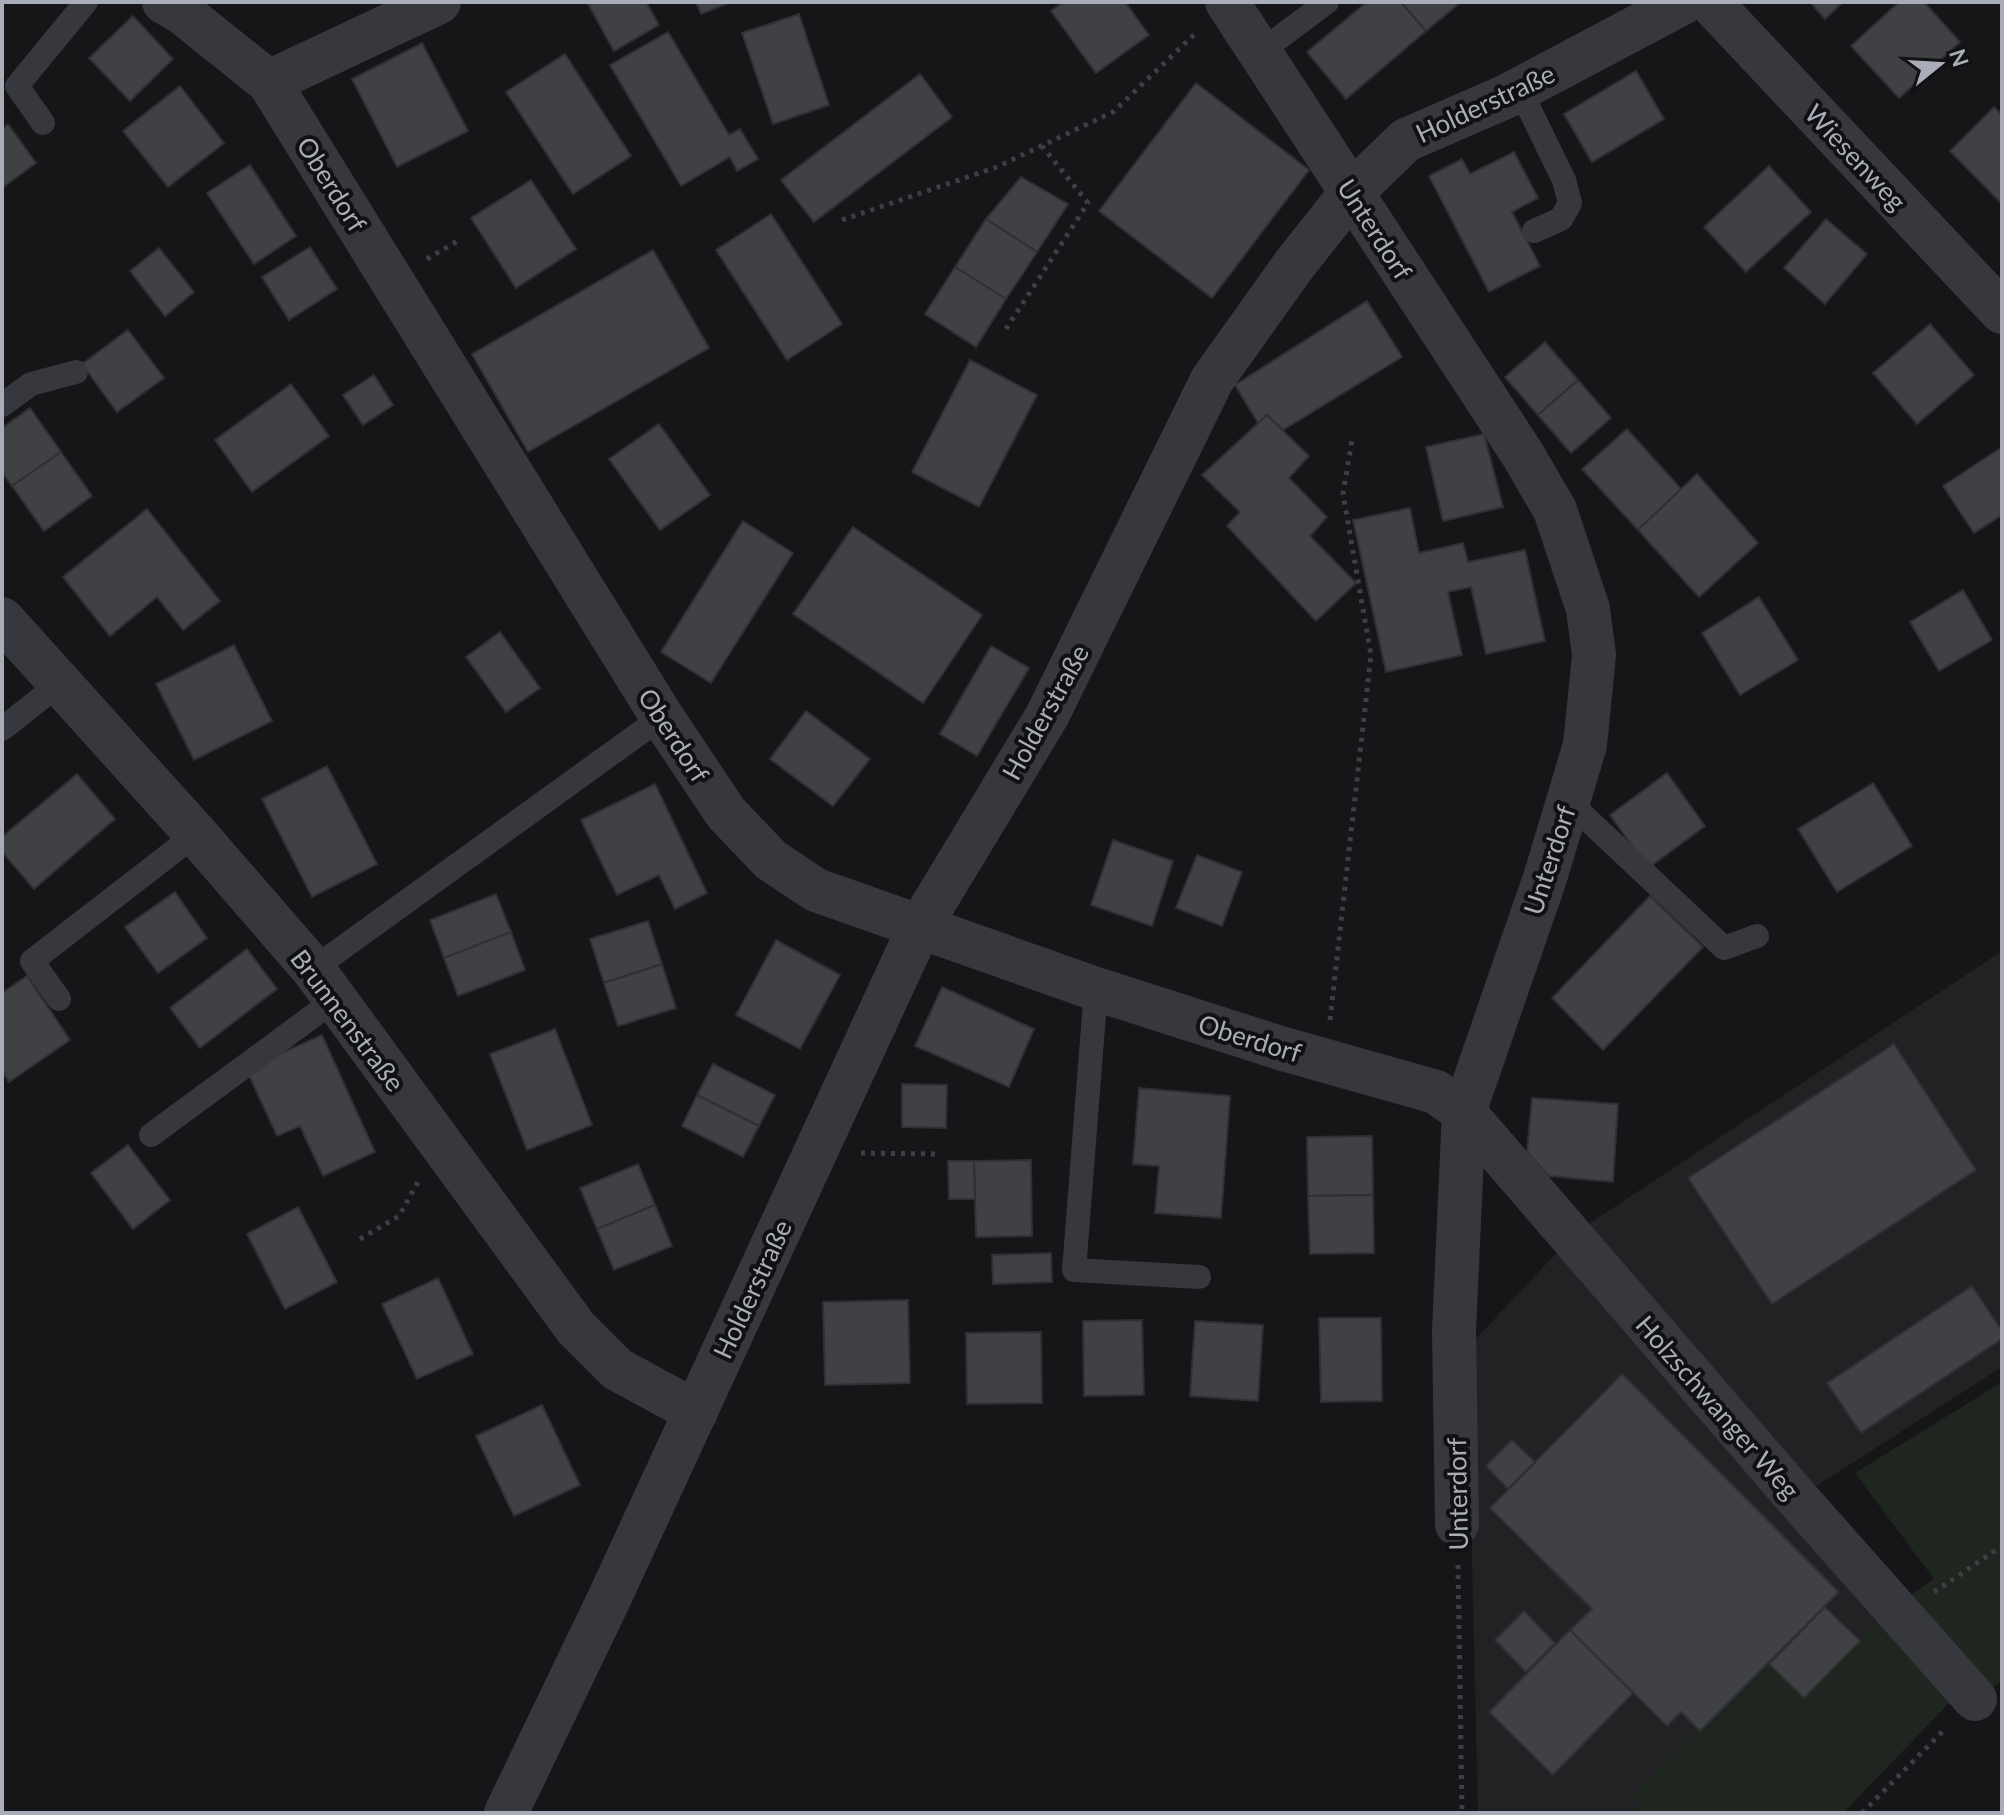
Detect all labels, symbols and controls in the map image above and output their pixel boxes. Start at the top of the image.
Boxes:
north arrow [1900,24,1980,104]
text: N [1944,45,1975,70]
street label: Holderstraße [1410,57,1560,149]
street label: Wiesenweg [1799,97,1913,217]
street label: Oberdorf [290,131,374,237]
street label: Unterdorf [1331,173,1419,285]
street label: Holderstraße [995,639,1095,785]
street label: Oberdorf [632,682,716,788]
street label: Unterdorf [1516,801,1582,919]
street label: Brunnenstraße [284,943,412,1097]
street label: Oberdorf [1195,1007,1305,1069]
street label: Holderstraße [706,1214,798,1364]
street label: Holzschwanger Weg [1630,1309,1806,1505]
street label: Unterdorf [1440,1437,1474,1551]

